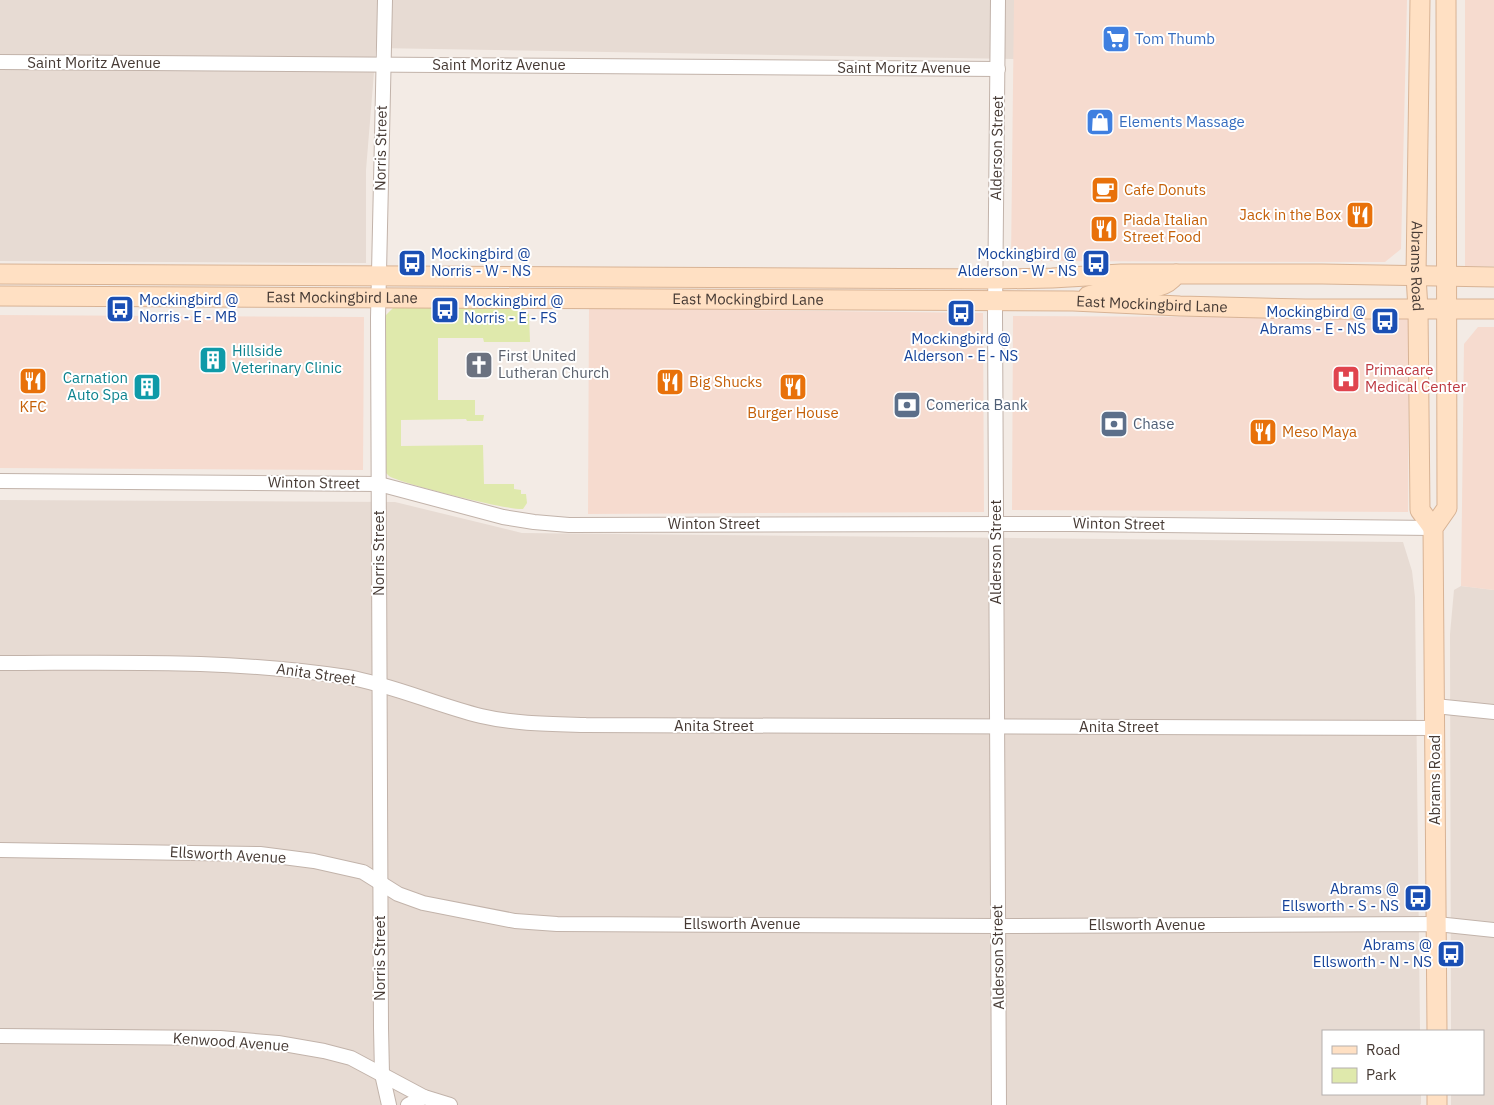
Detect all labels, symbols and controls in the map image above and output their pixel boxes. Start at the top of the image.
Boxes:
supermarket icon: Tom Thumb [1101,24,1131,54]
place label: Tom Thumb [1135,29,1215,48]
street label: Saint Moritz Avenue [27,53,161,72]
street label: Saint Moritz Avenue [432,55,566,74]
street label: Saint Moritz Avenue [837,58,971,77]
street label: Alderson Street [986,95,1007,201]
street label: Norris Street [370,105,391,191]
shop icon: Elements Massage [1085,107,1115,137]
place label: Elements Massage [1119,112,1245,131]
cafe icon: Cafe Donuts [1090,175,1120,205]
place label: Cafe Donuts [1124,180,1206,199]
restaurant icon: Jack in the Box [1345,200,1375,230]
place label: Jack in the Box [1239,205,1341,224]
place label: Piada Italian Street Food [1123,210,1208,246]
restaurant icon: Piada Italian Street Food [1089,214,1119,244]
street label: Abrams Road [1407,221,1428,312]
place label: Mockingbird @ Norris - W - NS [431,244,531,280]
place label: Mockingbird @ Alderson - W - NS [958,244,1077,280]
bus stop icon: Mockingbird @ Norris - W - NS [397,248,427,278]
bus stop icon: Mockingbird @ Alderson - W - NS [1081,248,1111,278]
street label: East Mockingbird Lane [266,287,418,307]
street label: East Mockingbird Lane [672,289,824,309]
place label: Mockingbird @ Norris - E - MB [139,290,239,326]
place label: Mockingbird @ Norris - E - FS [464,291,564,327]
street label: East Mockingbird Lane [1076,291,1228,316]
bus stop icon: Mockingbird @ Norris - E - MB [105,294,135,324]
bus stop icon: Mockingbird @ Norris - E - FS [430,295,460,325]
bus stop icon: Mockingbird @ Alderson - E - NS [946,298,976,328]
place label: Mockingbird @ Abrams - E - NS [1260,302,1366,338]
bus stop icon: Mockingbird @ Abrams - E - NS [1370,306,1400,336]
place label: Mockingbird @ Alderson - E - NS [904,329,1018,365]
place label: Hillside Veterinary Clinic [232,341,342,377]
building icon: Hillside Veterinary Clinic [198,345,228,375]
place label: First United Lutheran Church [498,346,609,382]
church icon: First United Lutheran Church [464,350,494,380]
place label: Primacare Medical Center [1365,360,1467,396]
hospital icon: Primacare Medical Center [1331,364,1361,394]
restaurant icon: KFC [18,366,48,396]
restaurant icon: Big Shucks [655,367,685,397]
place label: Carnation Auto Spa [63,368,128,404]
building icon: Carnation Auto Spa [132,372,162,402]
place label: Big Shucks [689,372,762,391]
restaurant icon: Burger House [778,372,808,402]
bank icon: Comerica Bank [892,390,922,420]
place label: Comerica Bank [926,395,1028,414]
place label: KFC [20,397,46,416]
place label: Burger House [747,403,839,422]
bank icon: Chase [1099,409,1129,439]
place label: Chase [1133,414,1174,433]
restaurant icon: Meso Maya [1248,417,1278,447]
place label: Meso Maya [1282,422,1357,441]
street label: Winton Street [268,472,360,493]
street label: Alderson Street [986,499,1005,605]
street label: Norris Street [369,510,388,596]
street label: Winton Street [1073,513,1165,534]
street label: Winton Street [668,514,760,533]
street label: Anita Street [275,659,357,688]
street label: Anita Street [674,716,754,735]
street label: Anita Street [1079,717,1159,736]
street label: Abrams Road [1425,735,1444,825]
street label: Ellsworth Avenue [169,842,287,867]
place label: Abrams @ Ellsworth - S - NS [1282,879,1399,915]
bus stop icon: Abrams @ Ellsworth - S - NS [1403,883,1433,913]
street label: Alderson Street [987,904,1008,1010]
street label: Ellsworth Avenue [684,914,800,933]
street label: Norris Street [370,915,389,1001]
street label: Ellsworth Avenue [1089,915,1205,934]
place label: Abrams @ Ellsworth - N - NS [1313,935,1432,971]
bus stop icon: Abrams @ Ellsworth - N - NS [1436,939,1466,969]
street label: Kenwood Avenue [172,1028,290,1055]
legend [1322,1030,1484,1095]
text: Road [1366,1040,1401,1059]
text: Park [1366,1065,1396,1084]

